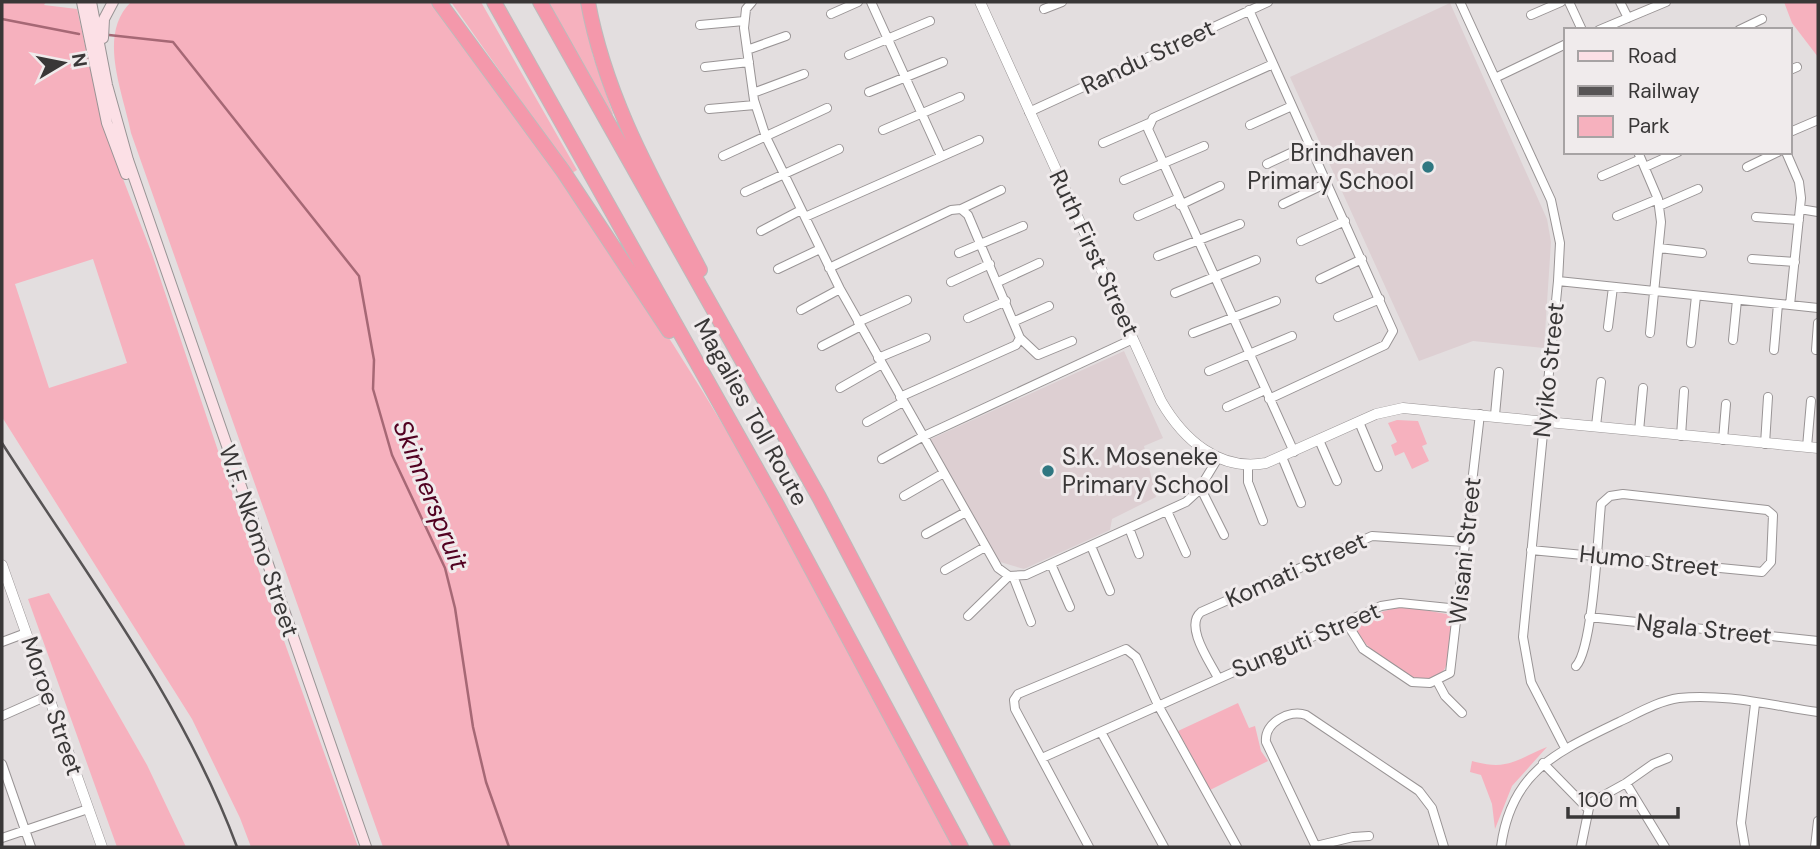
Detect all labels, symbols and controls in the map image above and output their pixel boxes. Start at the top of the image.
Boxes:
street label: Randu Street [1076,12,1220,101]
north arrow [28,28,98,98]
legend [1564,28,1792,154]
text: Road [1628,42,1677,70]
text: N [66,51,93,69]
text: Railway [1628,77,1700,105]
text: Park [1628,112,1670,140]
place label: Brindhaven Primary School [1247,137,1414,196]
marker: Brindhaven Primary School [1420,159,1436,175]
street label: Ruth First Street [1042,164,1147,341]
street label: Nyiko Street [1526,301,1571,439]
street label: Magalies Toll Route [687,313,816,511]
water label: Skinnerspruit [385,415,477,576]
street label: W.F. Nkomo Street [212,441,307,641]
place label: S.K. Moseneke Primary School [1062,441,1229,500]
marker: S.K. Moseneke Primary School [1040,463,1056,479]
street label: Wisani Street [1441,476,1488,626]
street label: Komati Street [1220,525,1371,614]
street label: Humo Street [1578,538,1720,583]
street label: Sunguti Street [1227,594,1385,685]
street label: Ngala Street [1635,606,1773,651]
street label: Moroe Street [14,632,91,779]
scale bar [1568,776,1678,820]
text: 100 m [1578,786,1638,814]

